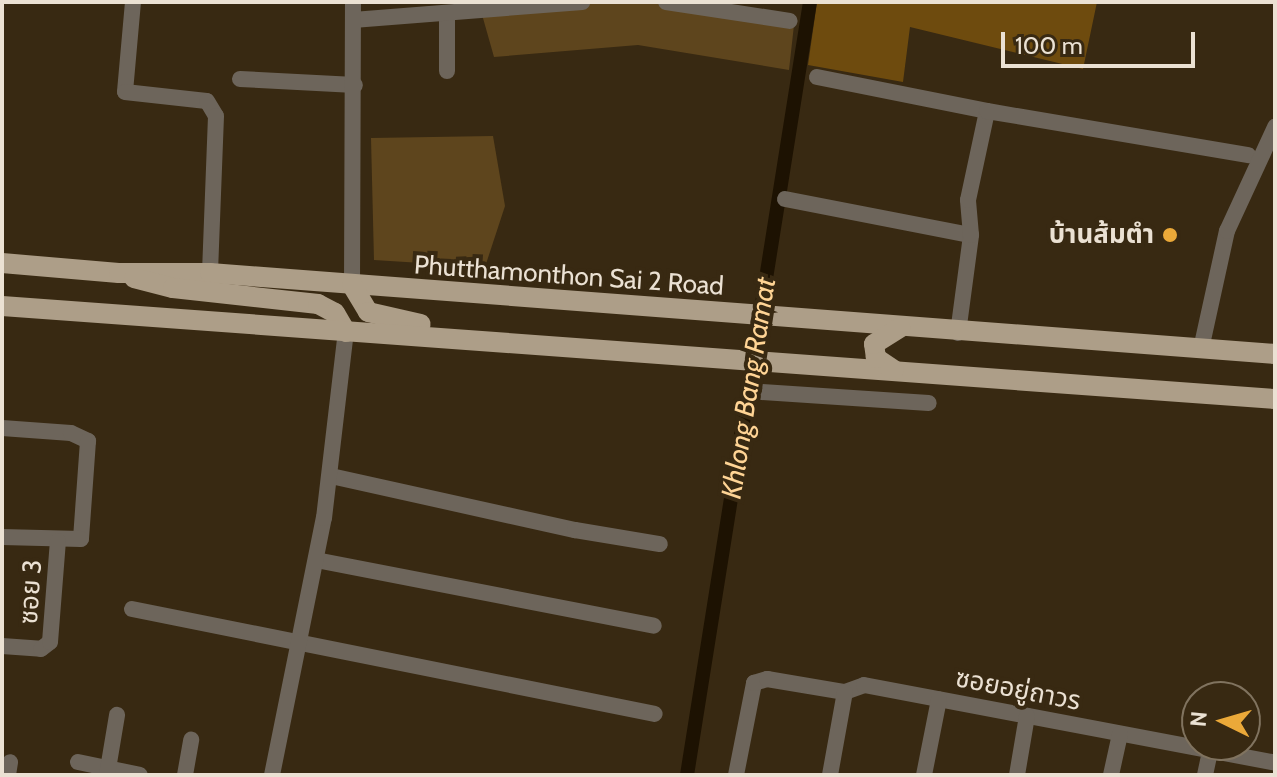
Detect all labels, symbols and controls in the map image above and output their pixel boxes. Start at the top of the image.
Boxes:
scale bar [1005,16,1199,66]
text: 100 m [1015,31,1083,60]
place label: บ้านส้มตำ [1049,219,1154,251]
marker: บ้านส้มตำ [1161,226,1179,244]
street label: Phutthamonthon Sai 2 Road [413,250,725,302]
water label: Khlong Bang Ramat [714,275,782,501]
street label: ซอย 3 [13,559,49,625]
street label: ซอยอยู่ถาวร [953,663,1083,717]
north arrow [1181,681,1261,761]
text: N [1184,710,1213,728]

